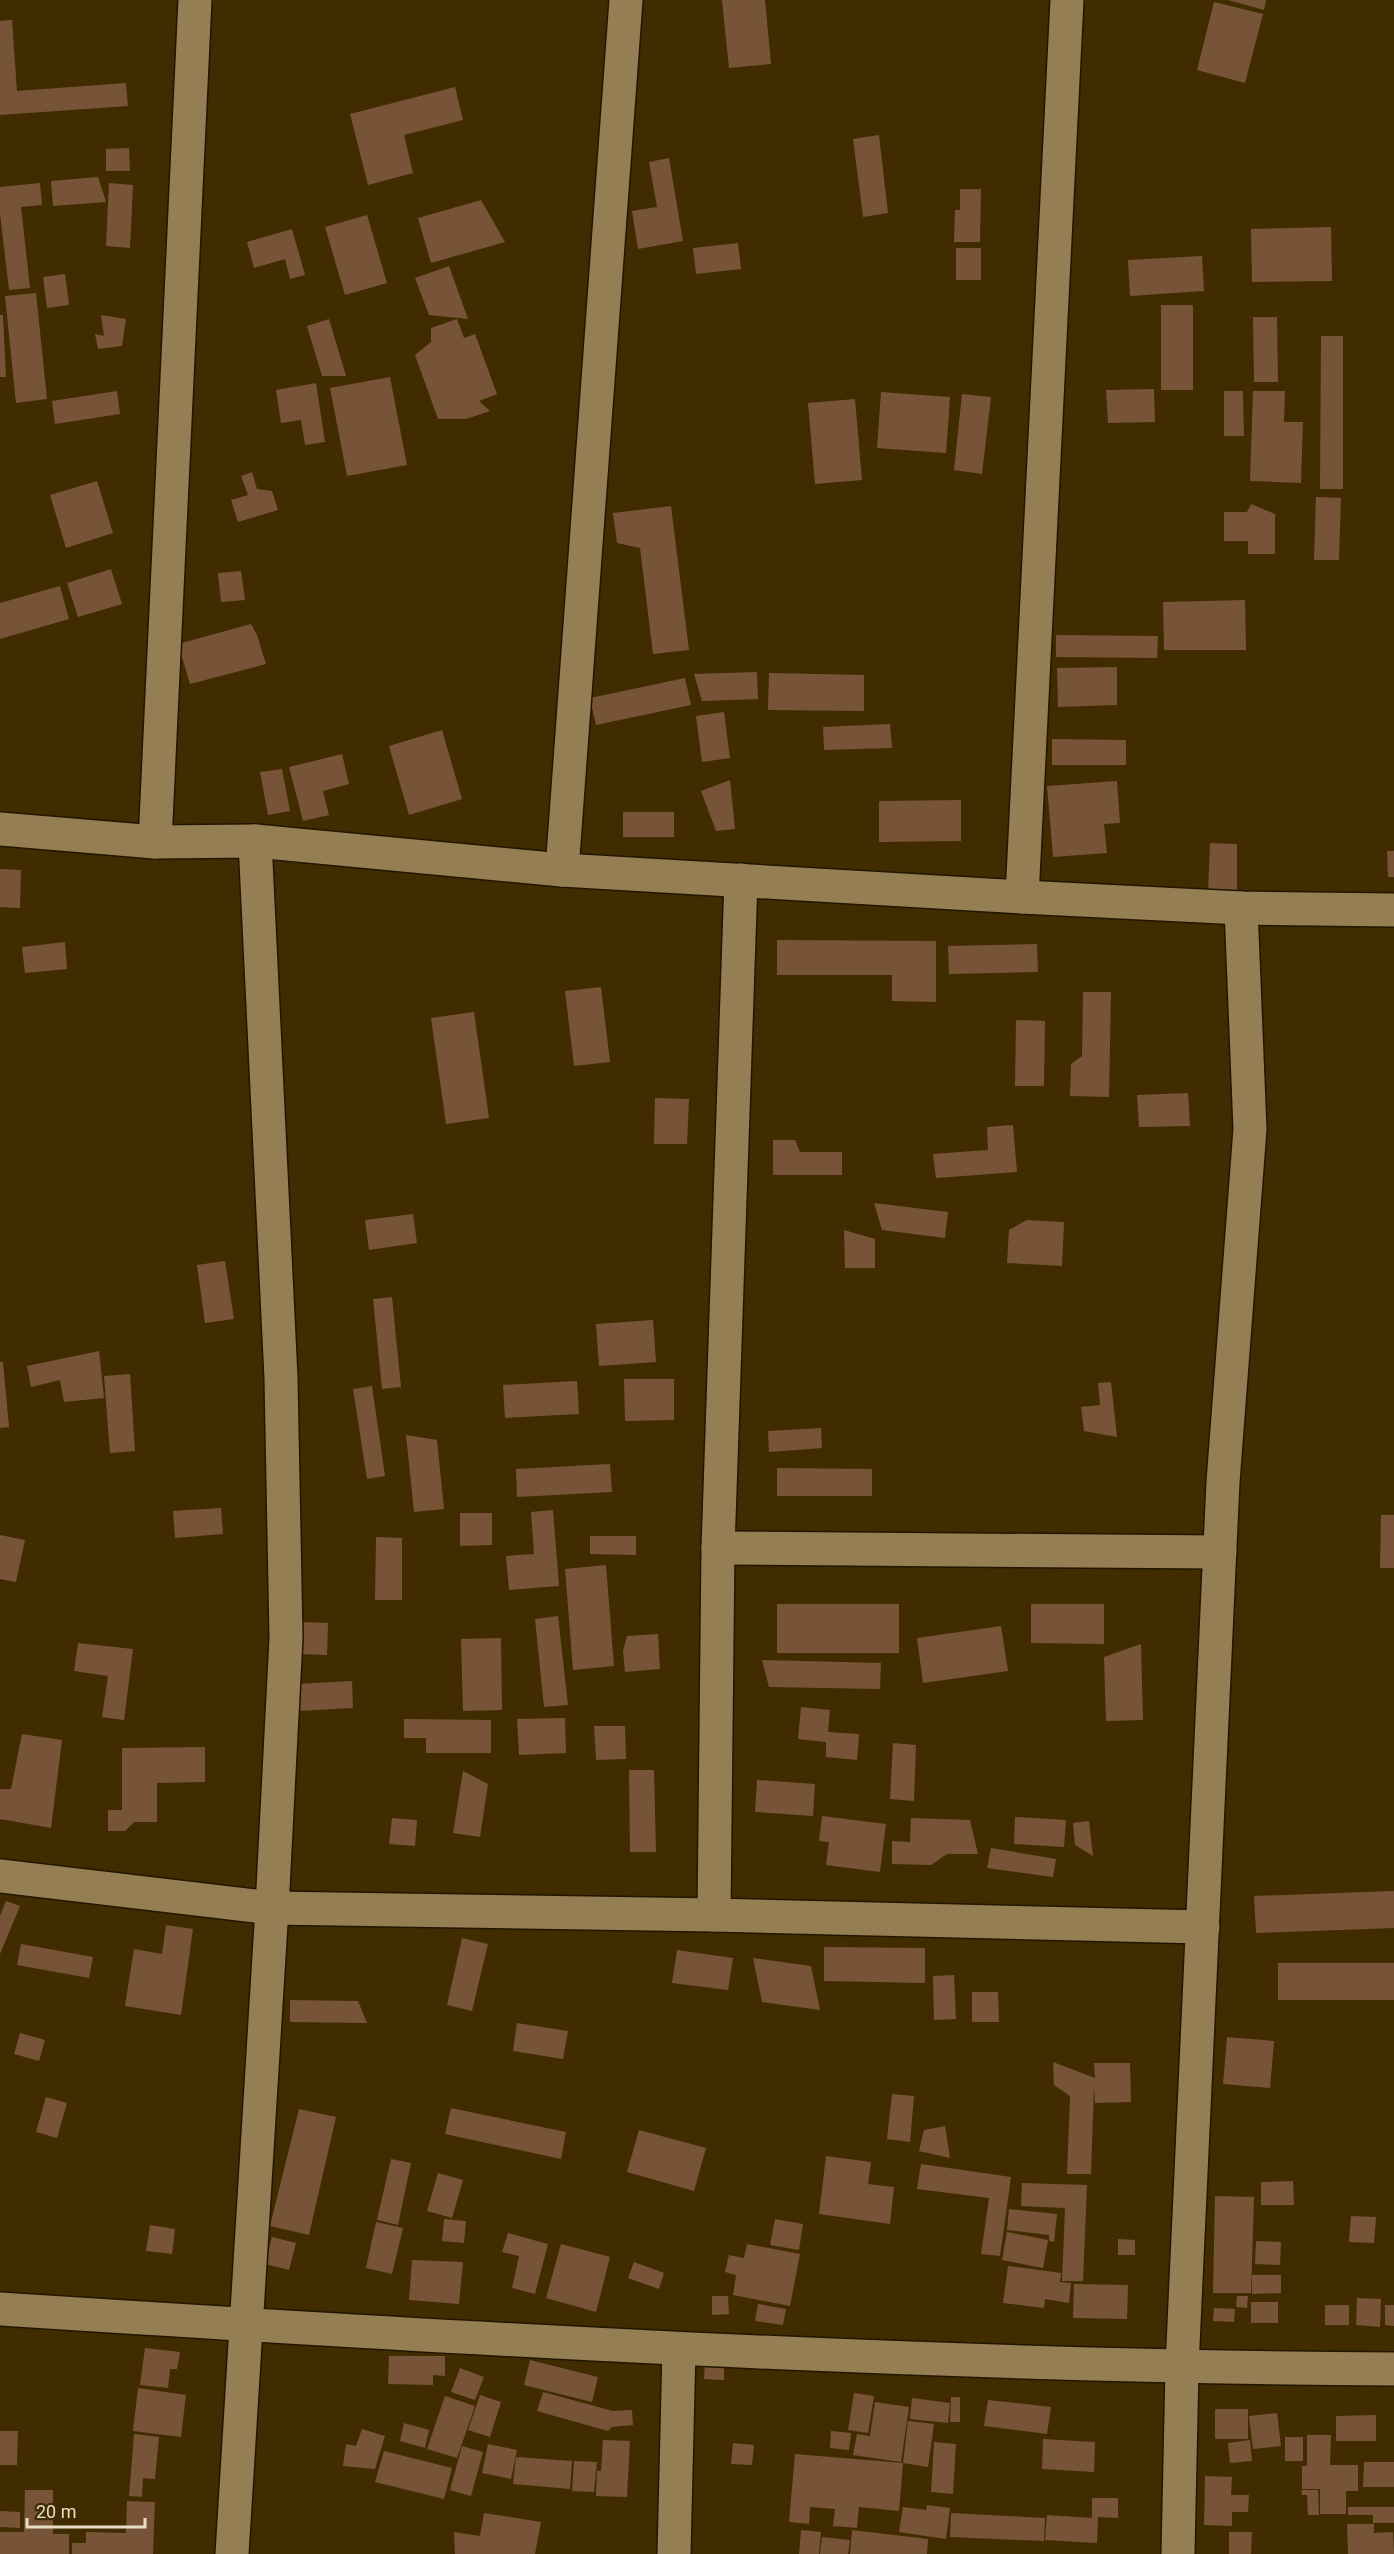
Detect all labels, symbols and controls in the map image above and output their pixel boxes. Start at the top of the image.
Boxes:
scale bar [27,2491,146,2529]
text: 20 m [36,2501,76,2522]

